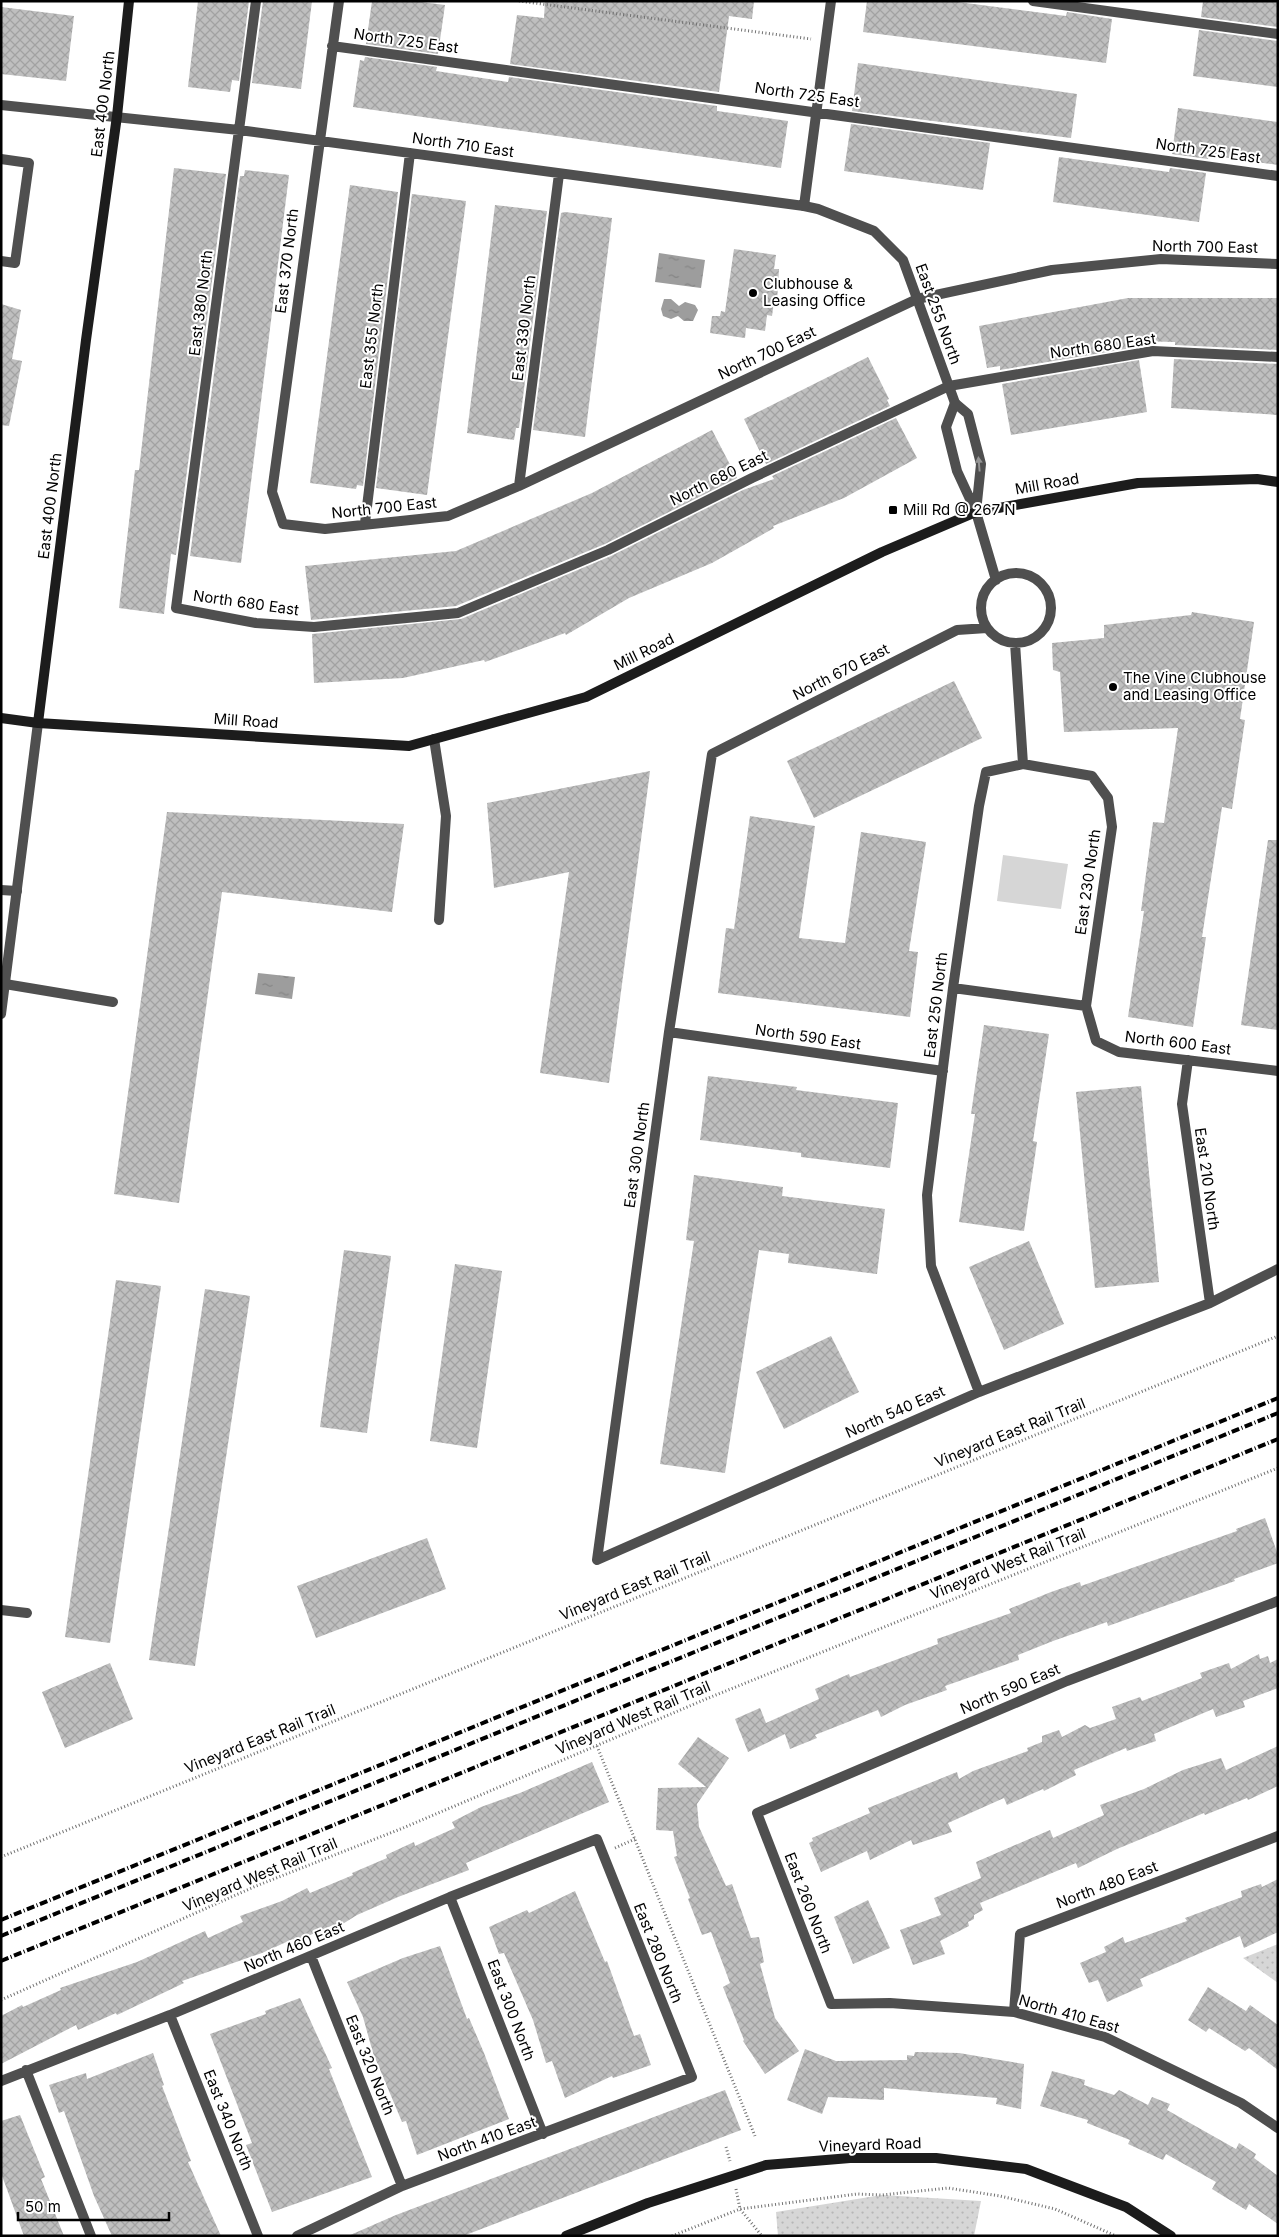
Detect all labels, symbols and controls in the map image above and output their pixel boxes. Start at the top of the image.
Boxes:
street label: North 725 East [353,24,460,57]
street label: East 400 North [87,50,118,158]
street label: North 725 East [754,78,861,111]
street label: North 710 East [411,128,515,161]
street label: North 725 East [1155,134,1262,167]
street label: East 370 North [271,207,302,315]
street label: North 700 East [1152,236,1258,257]
street label: East 380 North [185,249,216,357]
street label: East 255 North [911,261,966,367]
street label: East 330 North [508,274,539,382]
place label: Clubhouse & Leasing Office [763,274,866,310]
street label: East 355 North [356,282,387,390]
marker: Clubhouse & Leasing Office [747,287,759,299]
street label: North 700 East [715,322,819,384]
street label: North 680 East [1049,329,1157,362]
street label: North 680 East [667,446,771,509]
street label: East 400 North [34,452,65,560]
one-way arrow [975,455,983,471]
street label: Mill Road [1013,469,1080,498]
street label: North 700 East [330,493,438,522]
place label: Mill Rd @ 267 N [903,500,1016,519]
marker: Mill Rd @ 267 N [887,504,899,516]
street label: North 680 East [192,586,300,619]
street label: Mill Road [610,629,677,674]
street label: North 670 East [789,639,892,704]
place label: The Vine Clubhouse and Leasing Office [1123,668,1266,704]
marker: The Vine Clubhouse and Leasing Office [1107,681,1119,693]
street label: Mill Road [213,709,279,732]
street label: East 230 North [1071,828,1104,936]
street label: East 250 North [920,951,951,1059]
street label: North 590 East [754,1020,862,1053]
street label: North 600 East [1124,1027,1232,1058]
street label: East 300 North [620,1101,653,1209]
street label: East 210 North [1191,1126,1224,1231]
street label: North 540 East [842,1381,948,1442]
street label: Vineyard East Rail Trail [932,1394,1088,1472]
street label: Vineyard West Rail Trail [927,1524,1088,1604]
street label: Vineyard East Rail Trail [557,1547,713,1625]
street label: North 590 East [957,1659,1063,1718]
street label: Vineyard West Rail Trail [553,1676,713,1759]
street label: Vineyard East Rail Trail [182,1700,338,1778]
street label: Vineyard West Rail Trail [180,1833,340,1916]
street label: East 260 North [781,1850,836,1956]
street label: North 480 East [1053,1856,1160,1913]
street label: East 280 North [630,1900,687,2006]
street label: North 460 East [241,1917,347,1976]
street label: East 300 North [483,1957,539,2063]
street label: North 410 East [1017,1990,1122,2037]
street label: East 320 North [342,2012,399,2118]
street label: East 340 North [200,2067,257,2173]
street label: North 410 East [435,2112,539,2165]
street label: Vineyard Road [818,2133,922,2156]
scale bar [18,2190,169,2222]
text: 50 m [25,2197,61,2216]

